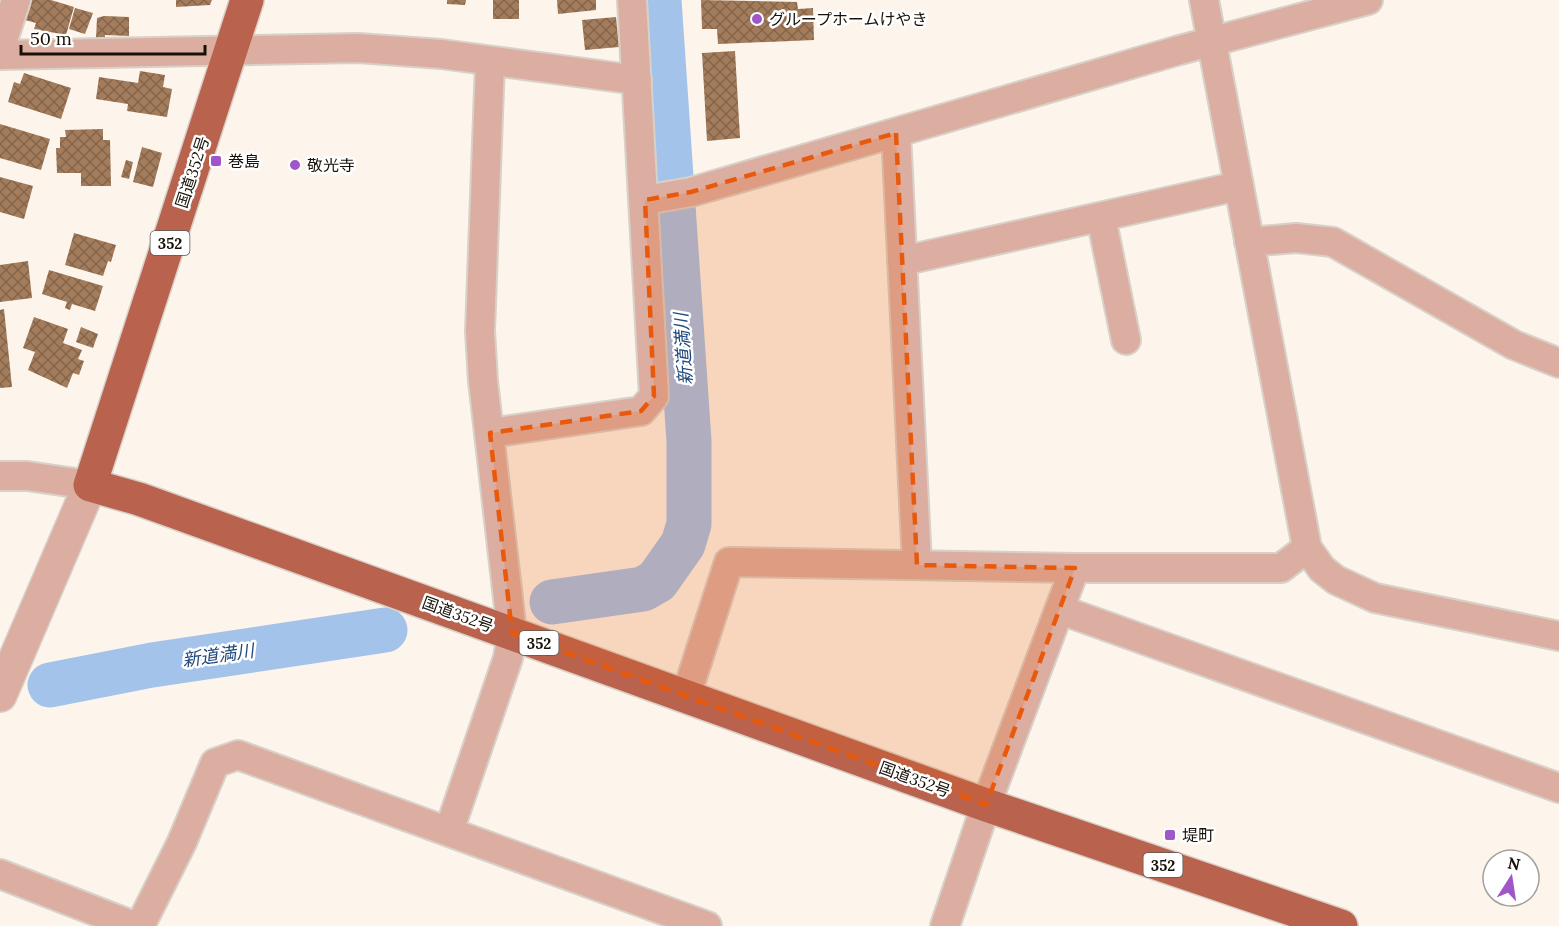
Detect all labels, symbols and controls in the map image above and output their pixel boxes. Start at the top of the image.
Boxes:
place label: グループホームけやき [769,9,928,29]
marker: グループホームけやき [750,12,764,26]
scale bar [21,18,206,56]
text: 50 m [30,27,72,50]
street label: 国道352号 [171,134,213,210]
place label: 巻島 [228,151,260,171]
marker: 巻島 [209,154,223,168]
place label: 敬光寺 [307,155,355,175]
marker: 敬光寺 [288,158,302,172]
road number: 352 [150,231,190,255]
water label: 新道満川 [669,310,697,386]
street label: 国道352号 [420,592,496,636]
road number: 352 [520,631,558,655]
water label: 新道満川 [181,638,257,671]
street label: 国道352号 [877,757,953,801]
place label: 堤町 [1182,825,1214,845]
marker: 堤町 [1163,828,1177,842]
north arrow [1481,848,1541,908]
text: N [1506,852,1522,874]
road number: 352 [1144,853,1182,877]

